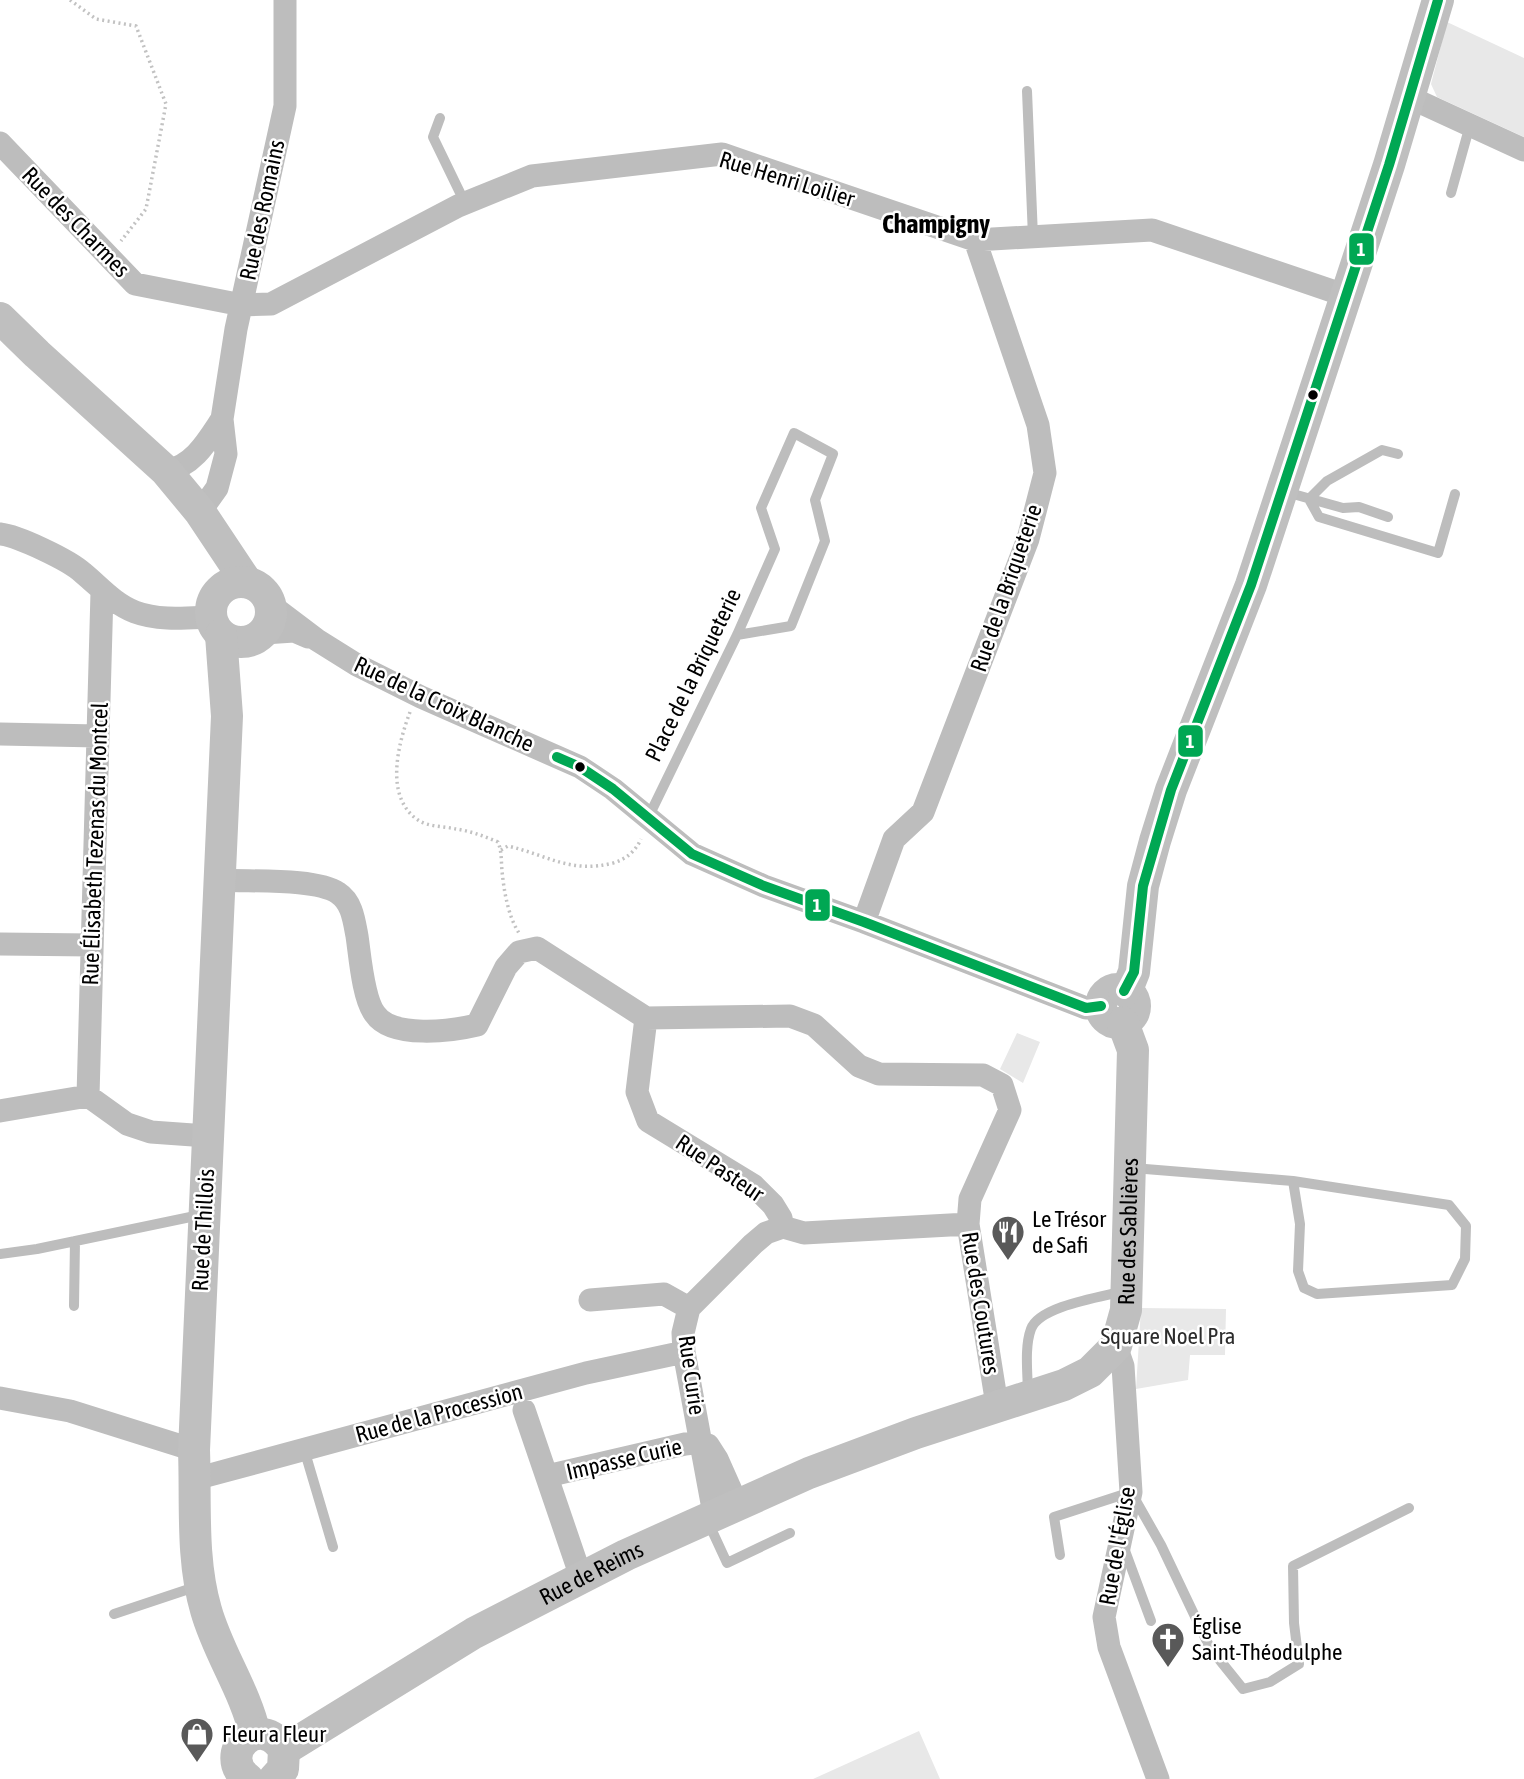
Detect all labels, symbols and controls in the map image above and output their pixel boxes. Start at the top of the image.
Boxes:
street label: Rue des Romains [234,137,290,283]
street label: Rue Henri Loilier [716,146,859,212]
street label: Rue des Charmes [17,162,135,282]
district label: Champigny [882,209,990,239]
line badge: 1 [1348,232,1375,266]
text: 1 [1357,238,1366,260]
unlabelled marker [1306,388,1320,402]
street label: Rue de la Briqueterie [965,501,1047,675]
street label: Place de la Briqueterie [640,584,746,766]
street label: Rue de la Croix Blanche [350,651,538,757]
street label: Rue Élisabeth Tezenas du Montcel [77,702,113,986]
line badge: 1 [1177,724,1204,758]
text: 1 [1186,730,1195,752]
unlabelled marker [573,760,587,774]
line badge: 1 [804,888,831,922]
text: 1 [813,894,822,916]
street label: Rue Pasteur [671,1129,770,1208]
street label: Rue des Sablières [1113,1158,1143,1306]
street label: Rue de Thillois [187,1168,219,1292]
place label: Le Trésor de Safi [1032,1206,1107,1258]
restaurant icon: Le Trésor de Safi [989,1213,1027,1262]
street label: Rue des Coutures [957,1230,1005,1376]
park label: Square Noel Pra [1100,1323,1236,1349]
street label: Rue Curie [674,1333,710,1417]
street label: Rue de la Procession [353,1378,525,1448]
street label: Impasse Curie [564,1433,684,1485]
street label: Rue de l'Église [1094,1485,1140,1607]
street label: Rue de Reims [535,1536,647,1610]
place label: Église Saint-Théodulphe [1192,1613,1343,1665]
church icon: Église Saint-Théodulphe [1149,1620,1187,1669]
shop icon: Fleur a Fleur [178,1715,216,1764]
place label: Fleur a Fleur [222,1721,327,1747]

